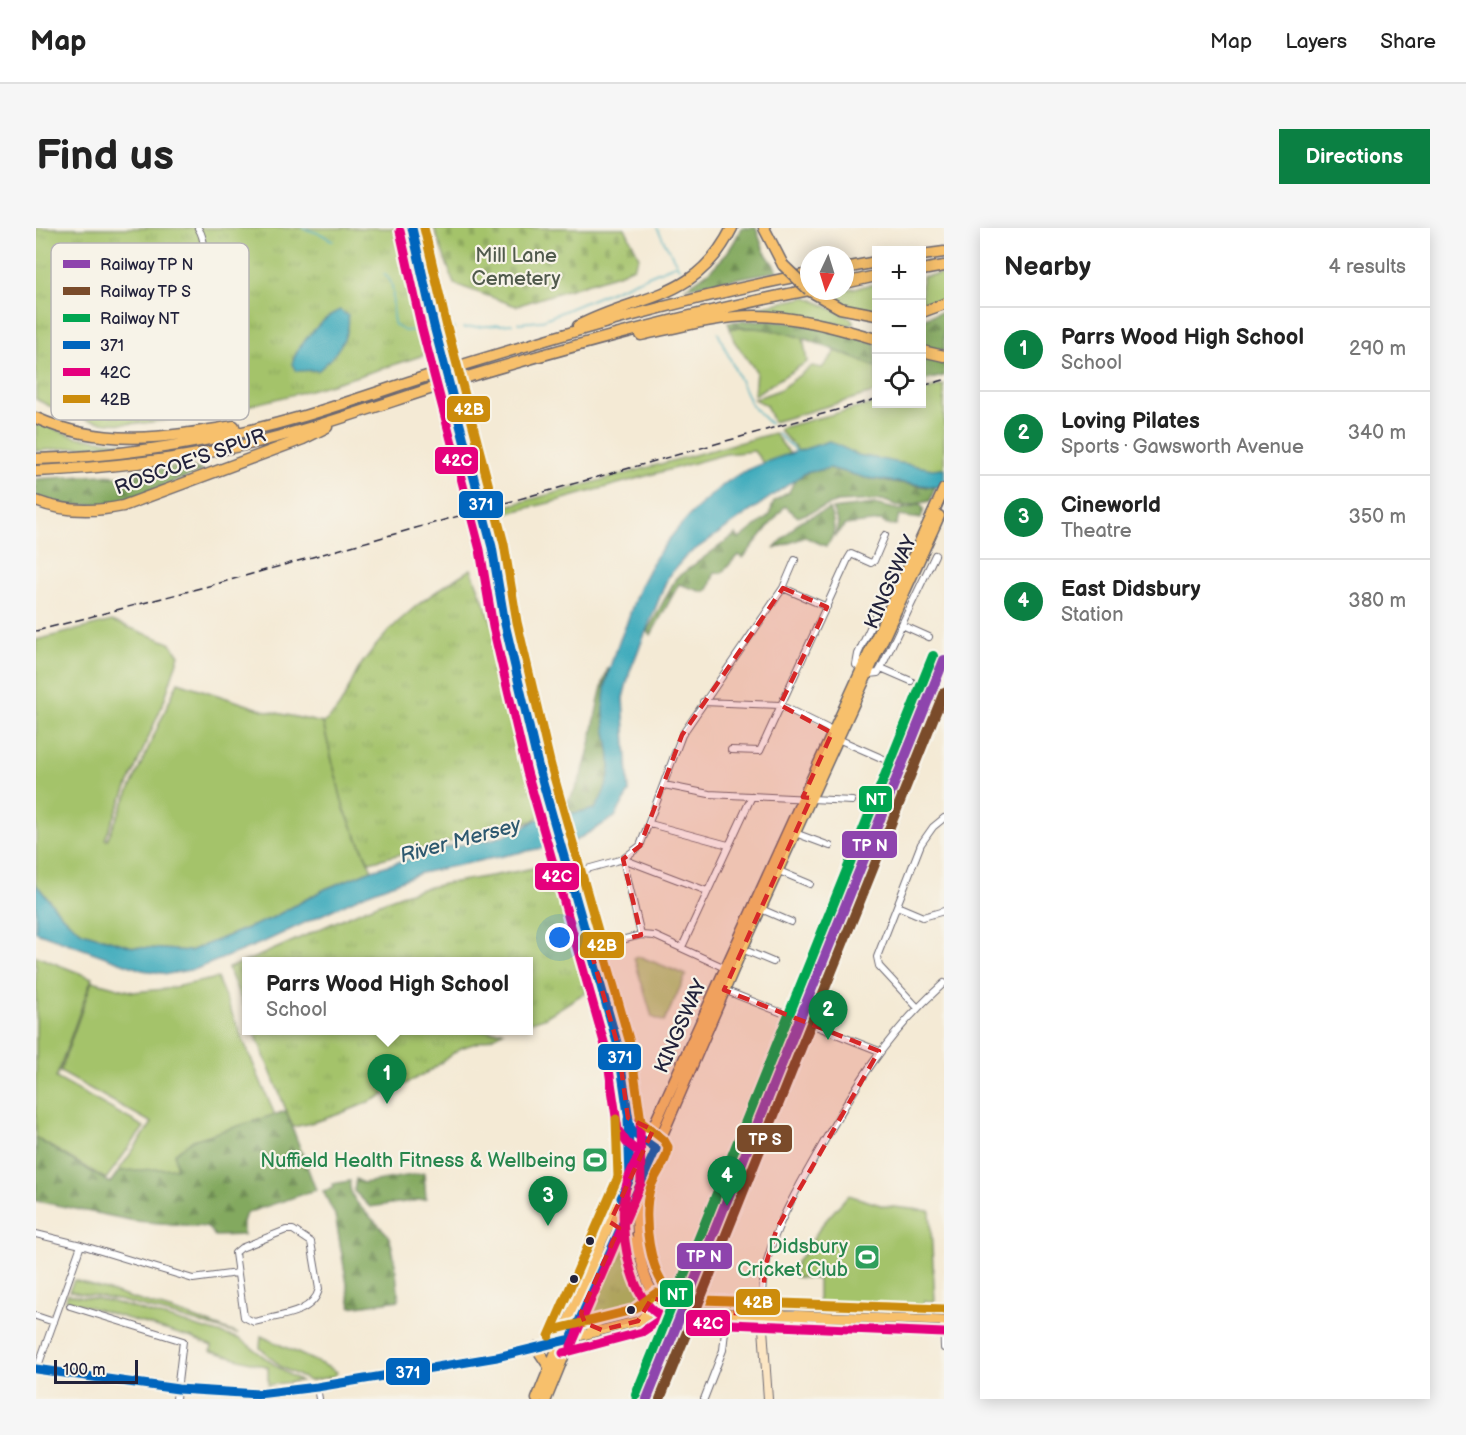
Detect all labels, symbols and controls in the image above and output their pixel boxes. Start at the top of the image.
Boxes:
text: Map [30,25,86,58]
text: Map [1210,29,1252,54]
text: Layers [1285,29,1347,54]
text: Share [1380,29,1436,54]
button: Directions [1279,129,1430,184]
text: Find us [36,131,174,182]
legend [51,243,249,420]
park label: Mill Lane Cemetery [471,244,561,291]
north arrow [800,246,854,300]
map controls [872,246,926,408]
button: + [872,246,926,300]
text: Nearby [1004,252,1091,283]
text: 4 results [1328,255,1406,279]
text: Railway TP N [100,256,194,275]
text: Railway TP S [100,283,191,302]
button: − [872,300,926,354]
text: Railway NT [100,310,180,329]
text: Parrs Wood High School [1061,324,1304,351]
text: 371 [100,337,124,356]
text: 1 [1019,337,1028,361]
text: 290 m [1349,337,1406,361]
text: School [1061,351,1122,375]
button: locate [872,354,926,408]
text: 42C [100,364,131,383]
text: 42B [100,391,130,410]
line badge: 42B [446,395,491,423]
text: 42B [454,401,484,420]
text: Loving Pilates [1061,408,1200,435]
text: 2 [1018,421,1029,445]
text: 340 m [1348,421,1406,445]
street label: ROSCOE'S SPUR [111,423,269,500]
text: Sports · Gawsworth Avenue [1061,435,1304,459]
line badge: 42C [434,446,479,475]
text: 42C [442,452,472,471]
line badge: 371 [458,490,504,519]
text: Cineworld [1061,492,1161,519]
text: 371 [469,496,493,515]
text: 3 [1018,505,1029,529]
text: 350 m [1349,505,1406,529]
text: Theatre [1061,519,1132,543]
street label: KINGSWAY [860,532,922,633]
text: East Didsbury [1061,576,1201,603]
text: 4 [1018,589,1029,613]
text: 380 m [1348,589,1406,613]
text: Station [1061,603,1123,627]
line badge: NT [858,785,893,813]
text: NT [865,791,887,810]
water label: River Mersey [397,812,524,869]
line badge: TP N [841,830,898,859]
text: TP N [852,837,888,856]
line badge: 42C [534,862,580,891]
text: 42C [542,868,572,887]
your location [545,923,574,952]
line badge: 42B [579,931,625,959]
text: 42B [587,937,617,956]
popup [242,957,533,1035]
text: Parrs Wood High School [266,971,509,998]
street label: KINGSWAY [650,976,712,1077]
pin: 2 [808,990,848,1040]
text: School [266,998,327,1022]
line badge: 371 [597,1043,642,1071]
text: 371 [608,1049,632,1068]
pin: 1 [368,1054,406,1104]
line badge: TP S [736,1124,793,1153]
text: TP S [748,1131,782,1150]
sports icon: Nuffield Health Fitness & Wellbeing [580,1145,610,1175]
place label: Nuffield Health Fitness & Wellbeing [260,1149,576,1173]
pin: 4 [708,1156,746,1206]
pin: 3 [528,1176,568,1226]
unlabelled marker [584,1235,596,1247]
place label: Didsbury Cricket Club [737,1235,848,1282]
line badge: TP N [676,1242,733,1270]
sports icon: Didsbury Cricket Club [852,1242,882,1272]
text: TP N [686,1248,722,1267]
unlabelled marker [568,1273,580,1285]
line badge: NT [659,1279,694,1308]
text: NT [666,1286,688,1305]
line badge: 42B [735,1288,781,1316]
text: 42B [743,1294,773,1313]
unlabelled marker [625,1304,637,1316]
line badge: 42C [685,1309,731,1337]
text: 42C [693,1315,723,1334]
scale bar [54,1357,138,1384]
line badge: 371 [385,1357,431,1386]
text: 100 m [63,1361,106,1380]
text: 371 [396,1364,420,1383]

